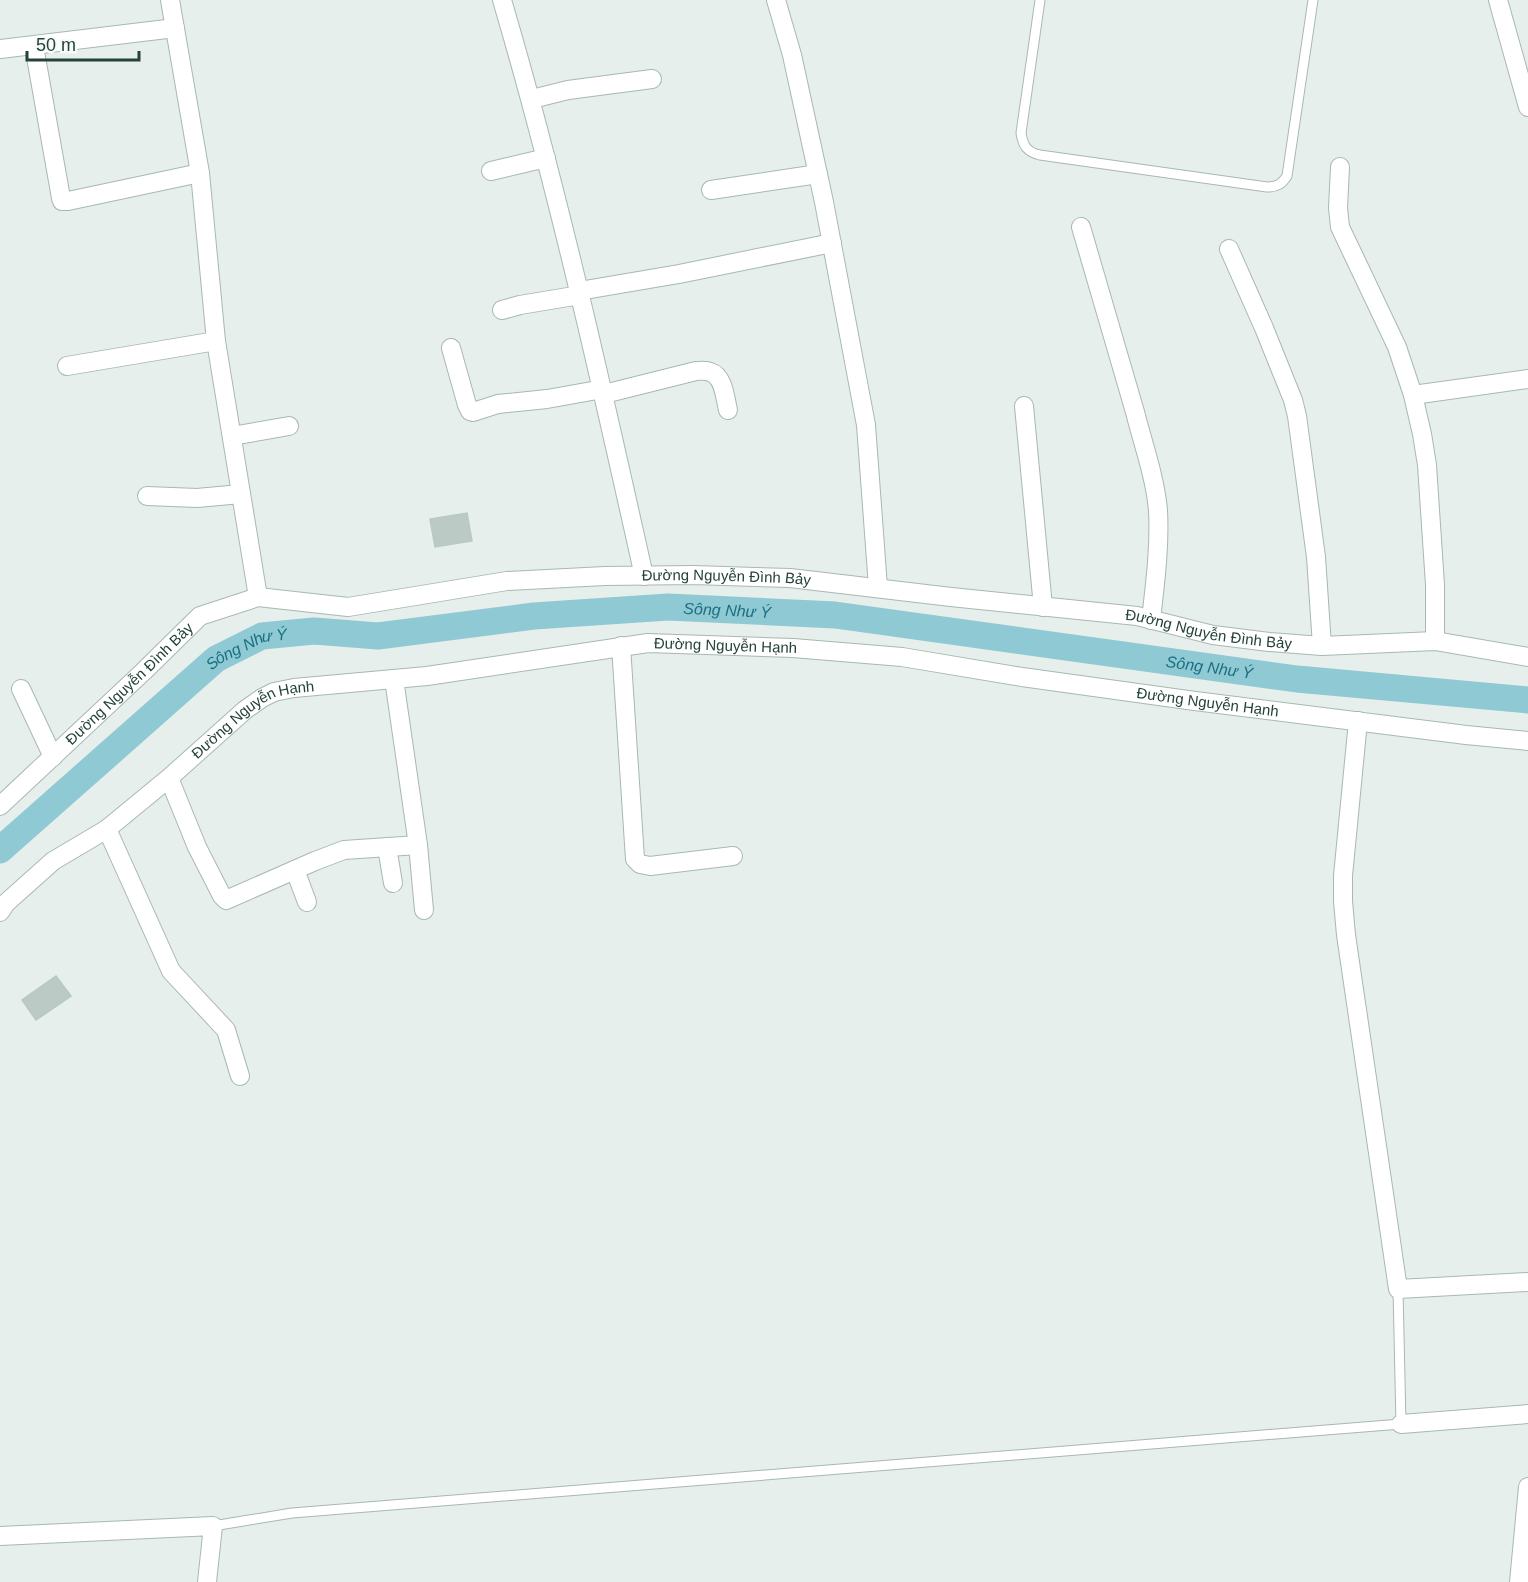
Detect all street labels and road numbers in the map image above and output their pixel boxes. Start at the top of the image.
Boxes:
street label: Đường Nguyễn Đình Bảy [642,566,812,588]
street label: Đường Nguyễn Đình Bảy [1125,606,1293,652]
street label: Đường Nguyễn Đình Bảy [62,619,196,748]
street label: Đường Nguyễn Hạnh [654,634,797,656]
street label: Đường Nguyễn Hạnh [188,677,315,762]
street label: Đường Nguyễn Hạnh [1136,684,1280,719]

